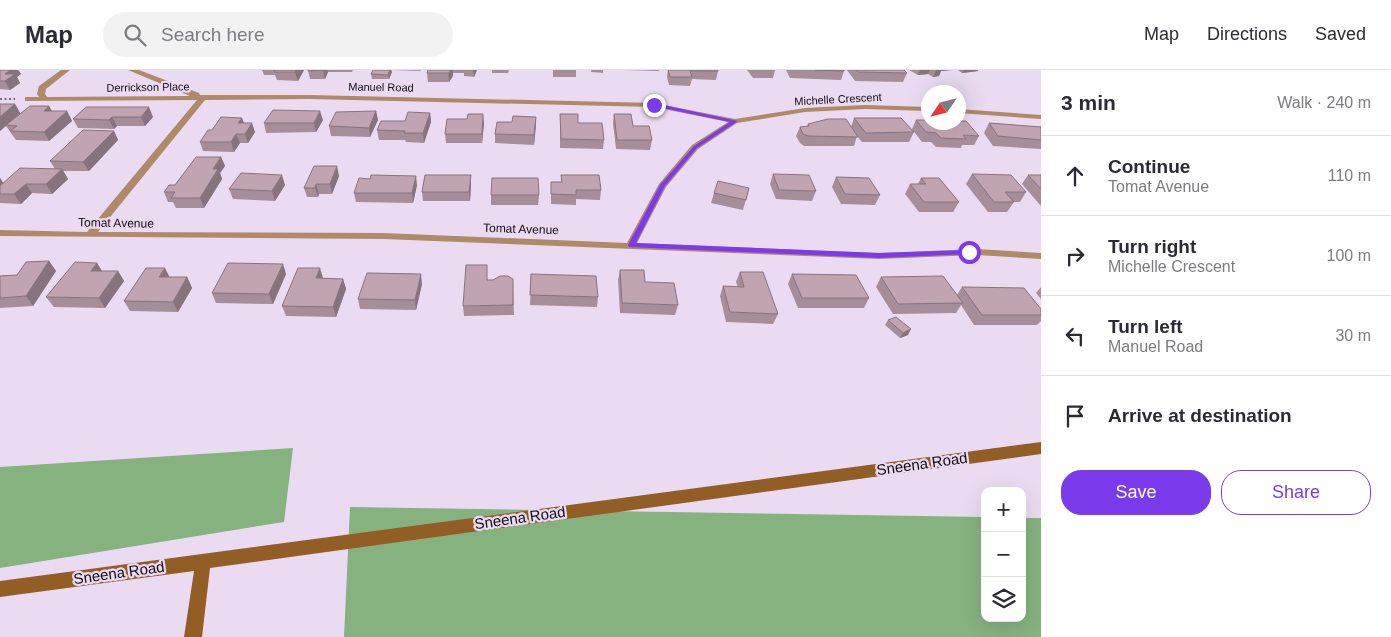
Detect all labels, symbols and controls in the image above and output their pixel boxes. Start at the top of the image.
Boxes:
search box [103,12,453,57]
text: Map [25,21,73,48]
icon: search [121,21,149,49]
text: Search here [161,24,265,45]
text: Map [1144,24,1179,44]
text: Directions [1207,24,1287,44]
text: Saved [1315,24,1366,44]
street label: Derrickson Place [106,80,190,94]
street label: Manuel Road [348,80,414,94]
north arrow [921,85,966,130]
street label: Michelle Crescent [794,91,882,107]
text: 3 min [1061,91,1116,114]
route end [643,94,666,117]
text: Walk · 240 m [1277,94,1371,111]
text: Continue [1108,156,1190,177]
icon: ahead [1061,162,1089,190]
text: 110 m [1328,167,1371,184]
text: Tomat Avenue [1108,178,1209,195]
street label: Tomat Avenue [78,215,154,231]
street label: Tomat Avenue [483,221,559,237]
text: Turn right [1108,236,1196,257]
route start [958,241,981,264]
icon: right [1061,242,1089,270]
text: 100 m [1327,247,1371,264]
text: Michelle Crescent [1108,258,1235,275]
text: Turn left [1108,316,1183,337]
icon: left [1061,322,1089,350]
text: 30 m [1335,327,1371,344]
text: Manuel Road [1108,338,1203,355]
icon: arrive [1061,402,1089,430]
text: Arrive at destination [1108,405,1292,426]
street label: Sneena Road [875,449,969,478]
button: Save [1061,470,1211,515]
button: Share [1221,470,1371,515]
map controls [981,487,1026,622]
button: + [981,487,1026,532]
street label: Sneena Road [473,503,567,532]
button: − [981,532,1026,577]
street label: Sneena Road [72,558,166,587]
button: layers [981,577,1026,622]

